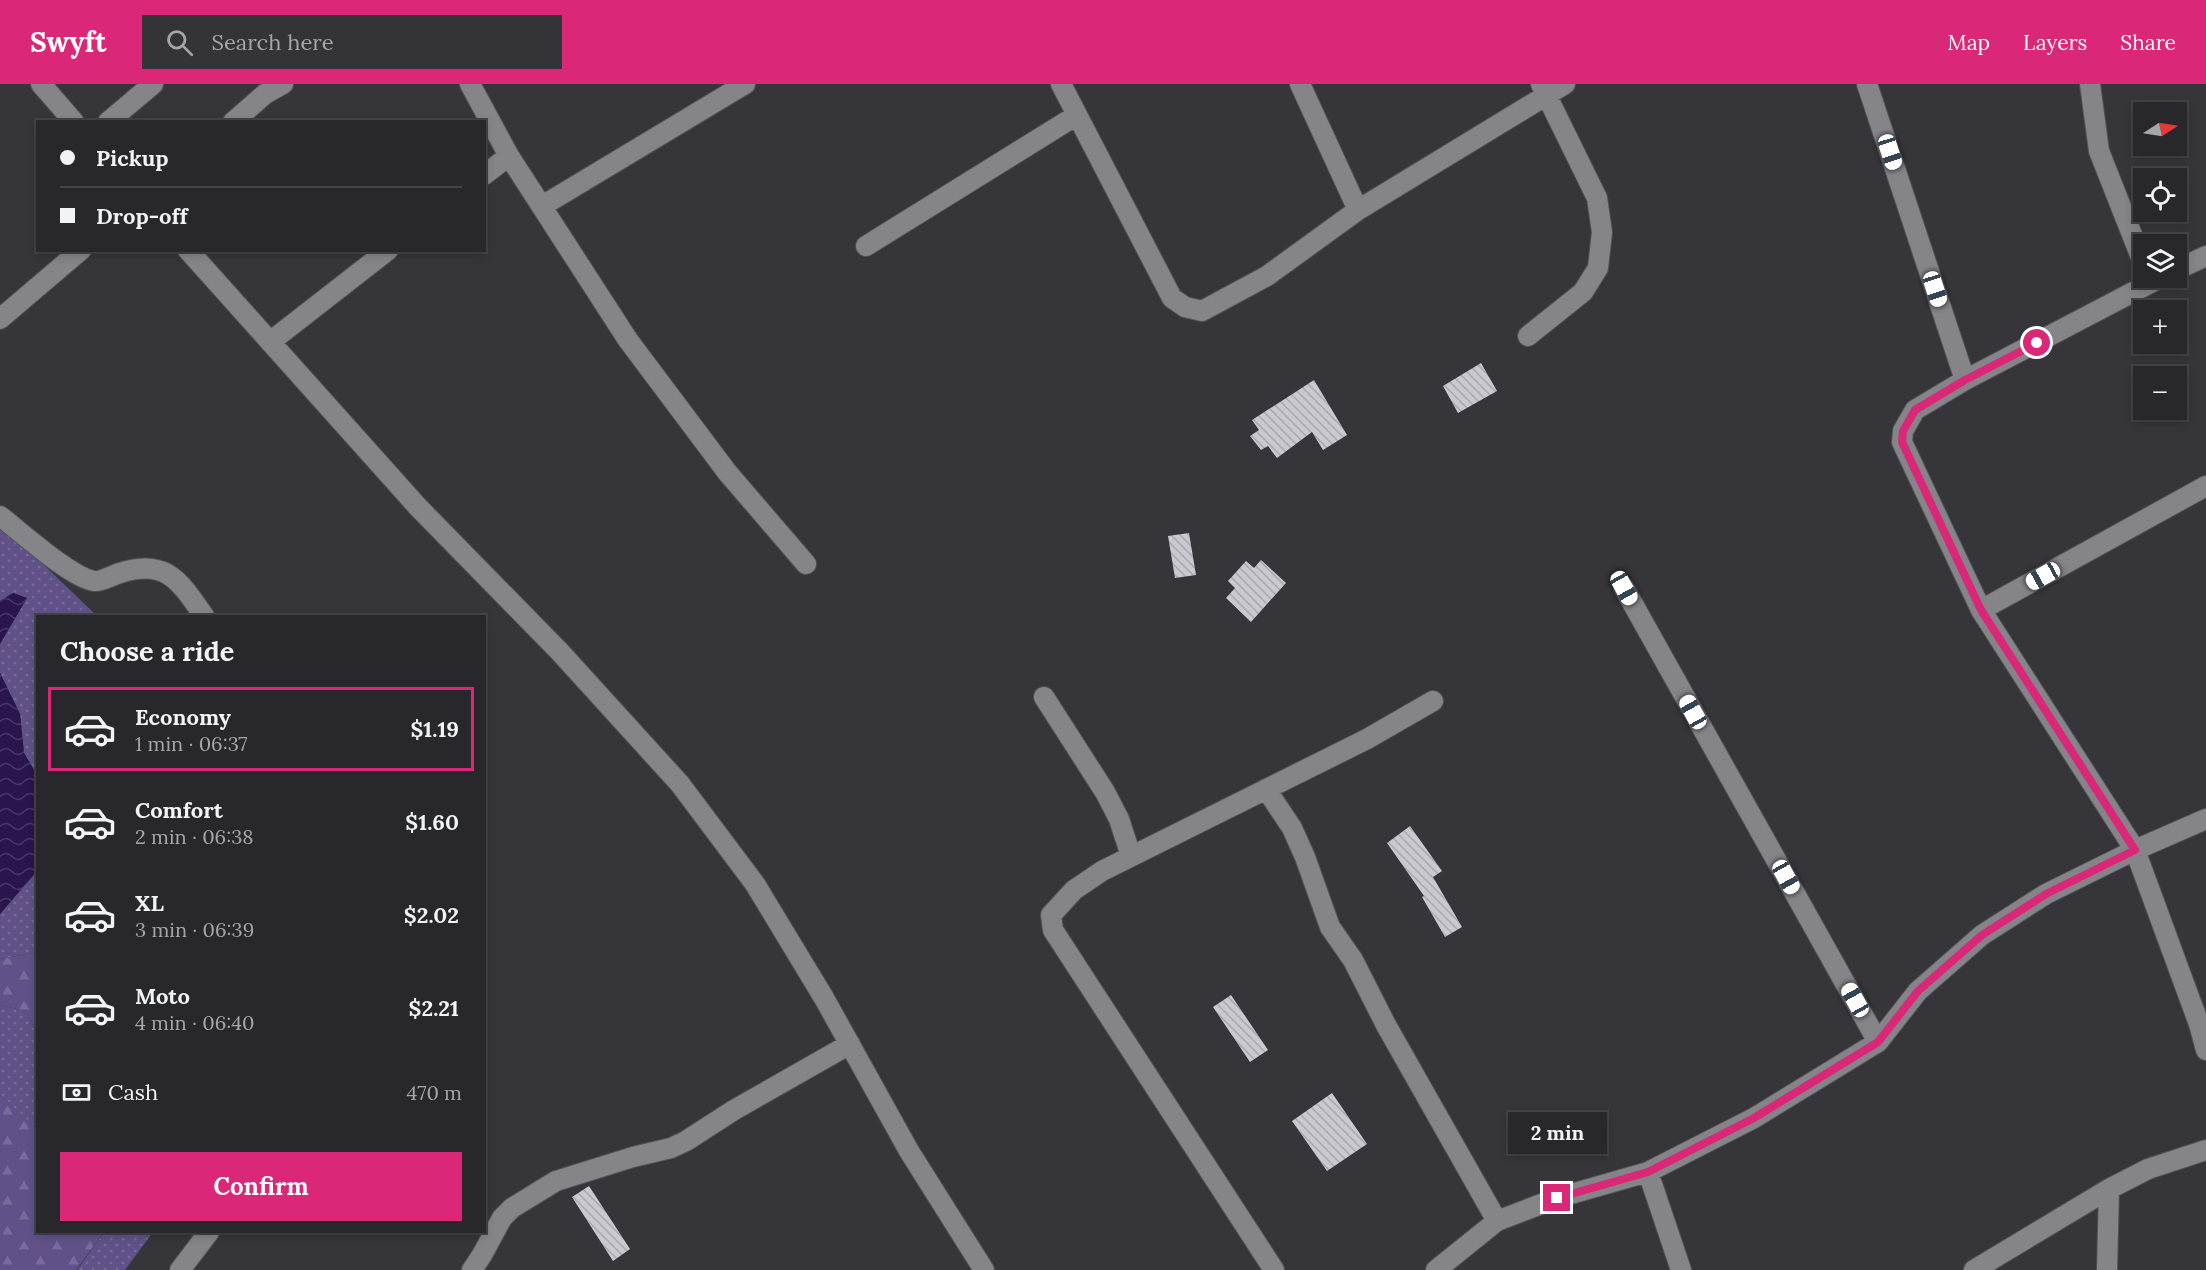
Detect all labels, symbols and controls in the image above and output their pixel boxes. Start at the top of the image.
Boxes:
search box [142,15,562,69]
text: Swyft [30,24,106,60]
icon: search [163,26,196,59]
text: Search here [211,28,334,56]
text: Map [1947,29,1990,56]
text: Layers [2023,29,2087,56]
text: Share [2120,29,2176,56]
north arrow [2133,102,2187,156]
map controls [2133,102,2187,420]
car [1876,132,1904,172]
text: Pickup [96,144,169,172]
button: locate [2133,168,2187,222]
text: Drop-off [96,202,188,230]
button: layers [2133,234,2187,288]
car [1921,269,1949,309]
button: + [2133,300,2187,354]
route start [2023,329,2050,356]
button: − [2133,366,2187,420]
car [2023,559,2063,593]
car [1607,568,1641,608]
text: Choose a ride [60,634,234,668]
car [1676,692,1710,732]
icon: car [63,702,117,756]
text: Economy [135,703,231,731]
text: $1.19 [410,715,459,743]
text: 1 min · 06:37 [135,731,248,756]
icon: car [63,795,117,849]
text: Comfort [135,796,223,824]
text: $1.60 [405,808,459,836]
text: 2 min · 06:38 [135,824,254,849]
car [1769,857,1803,897]
icon: car [63,888,117,942]
text: XL [135,889,164,917]
text: $2.02 [404,901,459,929]
text: 3 min · 06:39 [135,917,254,942]
car [1838,980,1872,1020]
icon: car [63,981,117,1035]
text: Moto [135,982,190,1010]
text: $2.21 [409,994,459,1022]
text: 4 min · 06:40 [135,1010,255,1035]
icon: cash [60,1076,93,1109]
text: Cash [108,1078,158,1106]
text: 470 m [406,1080,462,1105]
callout: 2 min [1508,1111,1606,1153]
text: 2 min [1531,1120,1584,1145]
button: Confirm [60,1152,462,1221]
route end [1543,1184,1570,1211]

